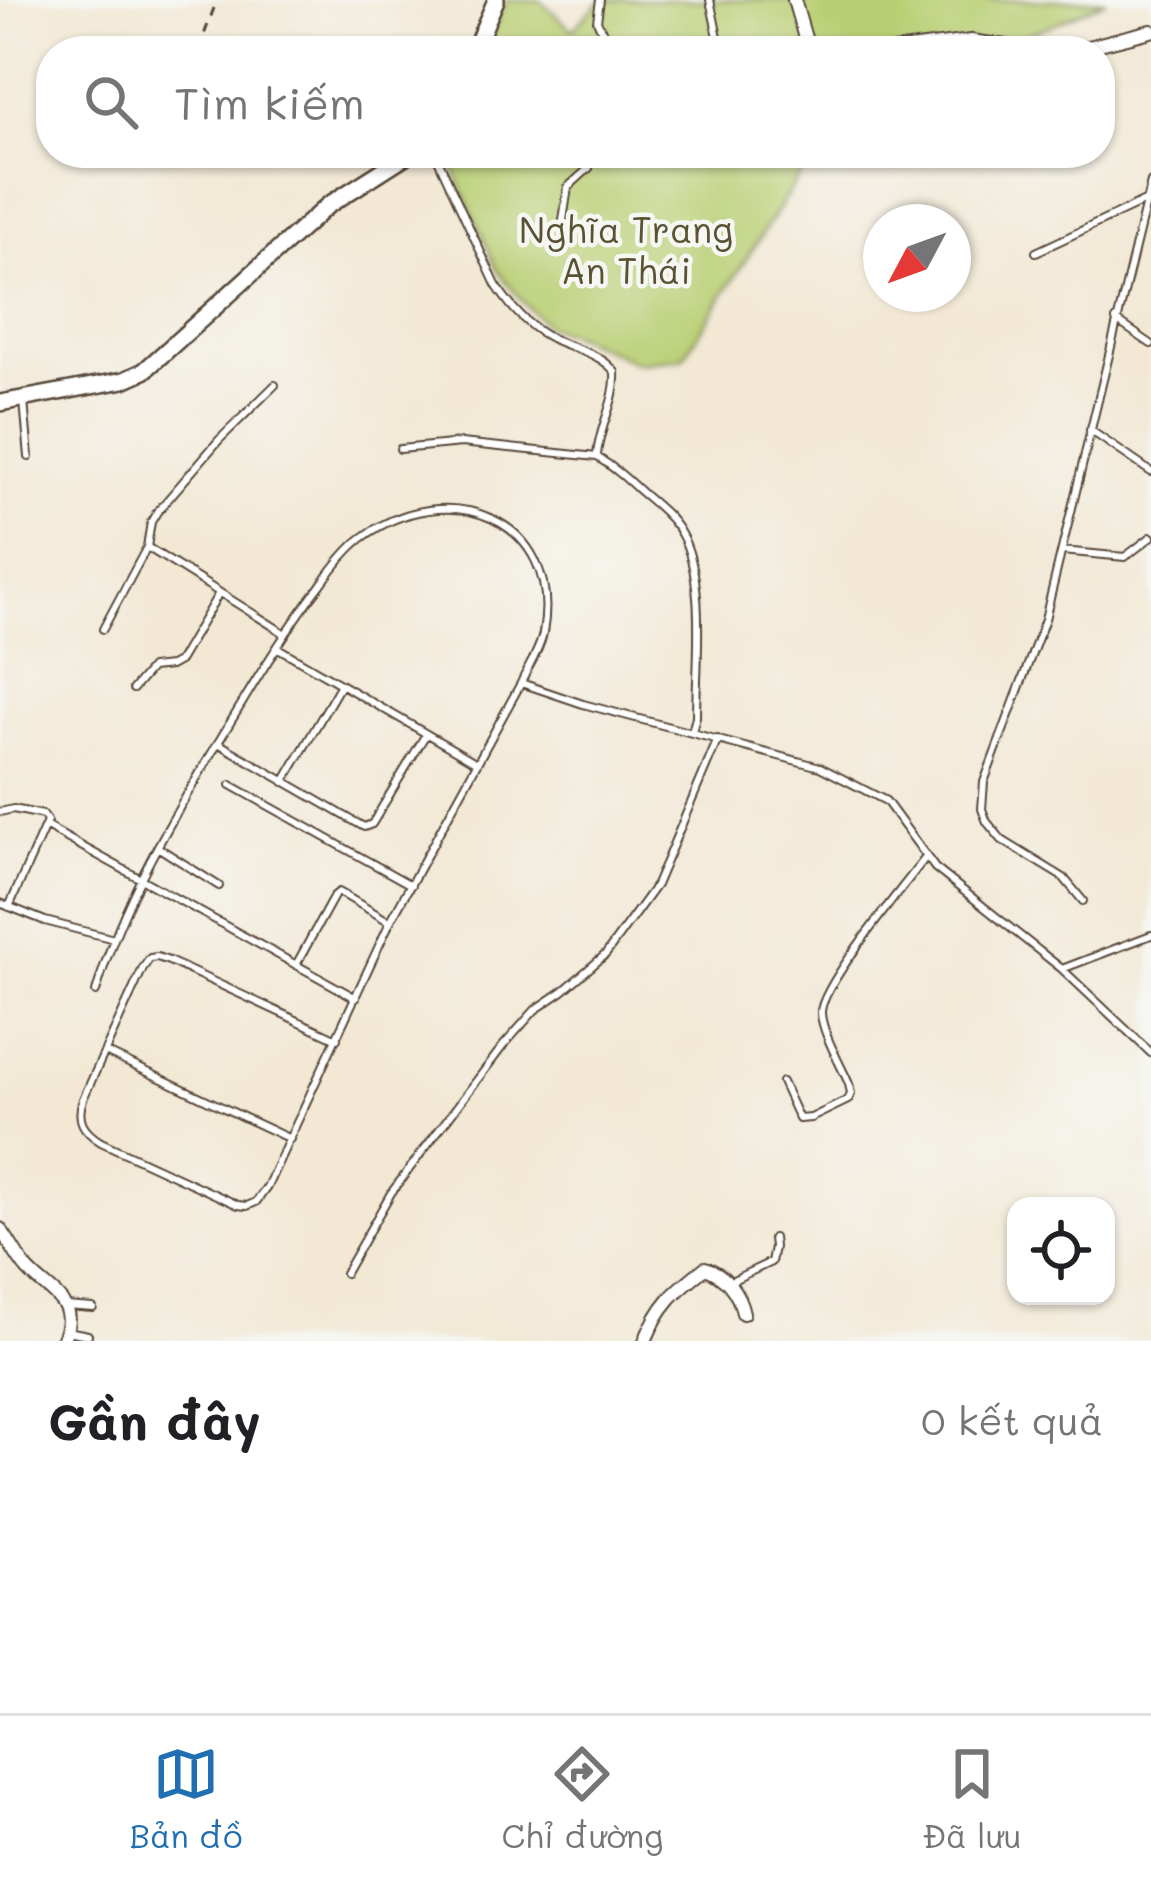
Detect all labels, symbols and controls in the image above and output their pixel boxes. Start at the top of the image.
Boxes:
search box [36,36,1115,168]
icon: search [78,69,144,135]
text: Tìm kiếm [174,73,365,131]
north arrow [863,204,971,312]
park label: Nghĩa Trang An Thái [519,205,733,293]
map controls [1007,1197,1115,1305]
button: locate [1007,1197,1115,1305]
text: Gần đây [48,1386,261,1453]
text: 0 kết quả [921,1394,1103,1445]
tab: Bản đồ [129,1741,243,1856]
tab: Chỉ đường [502,1741,663,1856]
tab: Đã lưu [922,1741,1022,1856]

